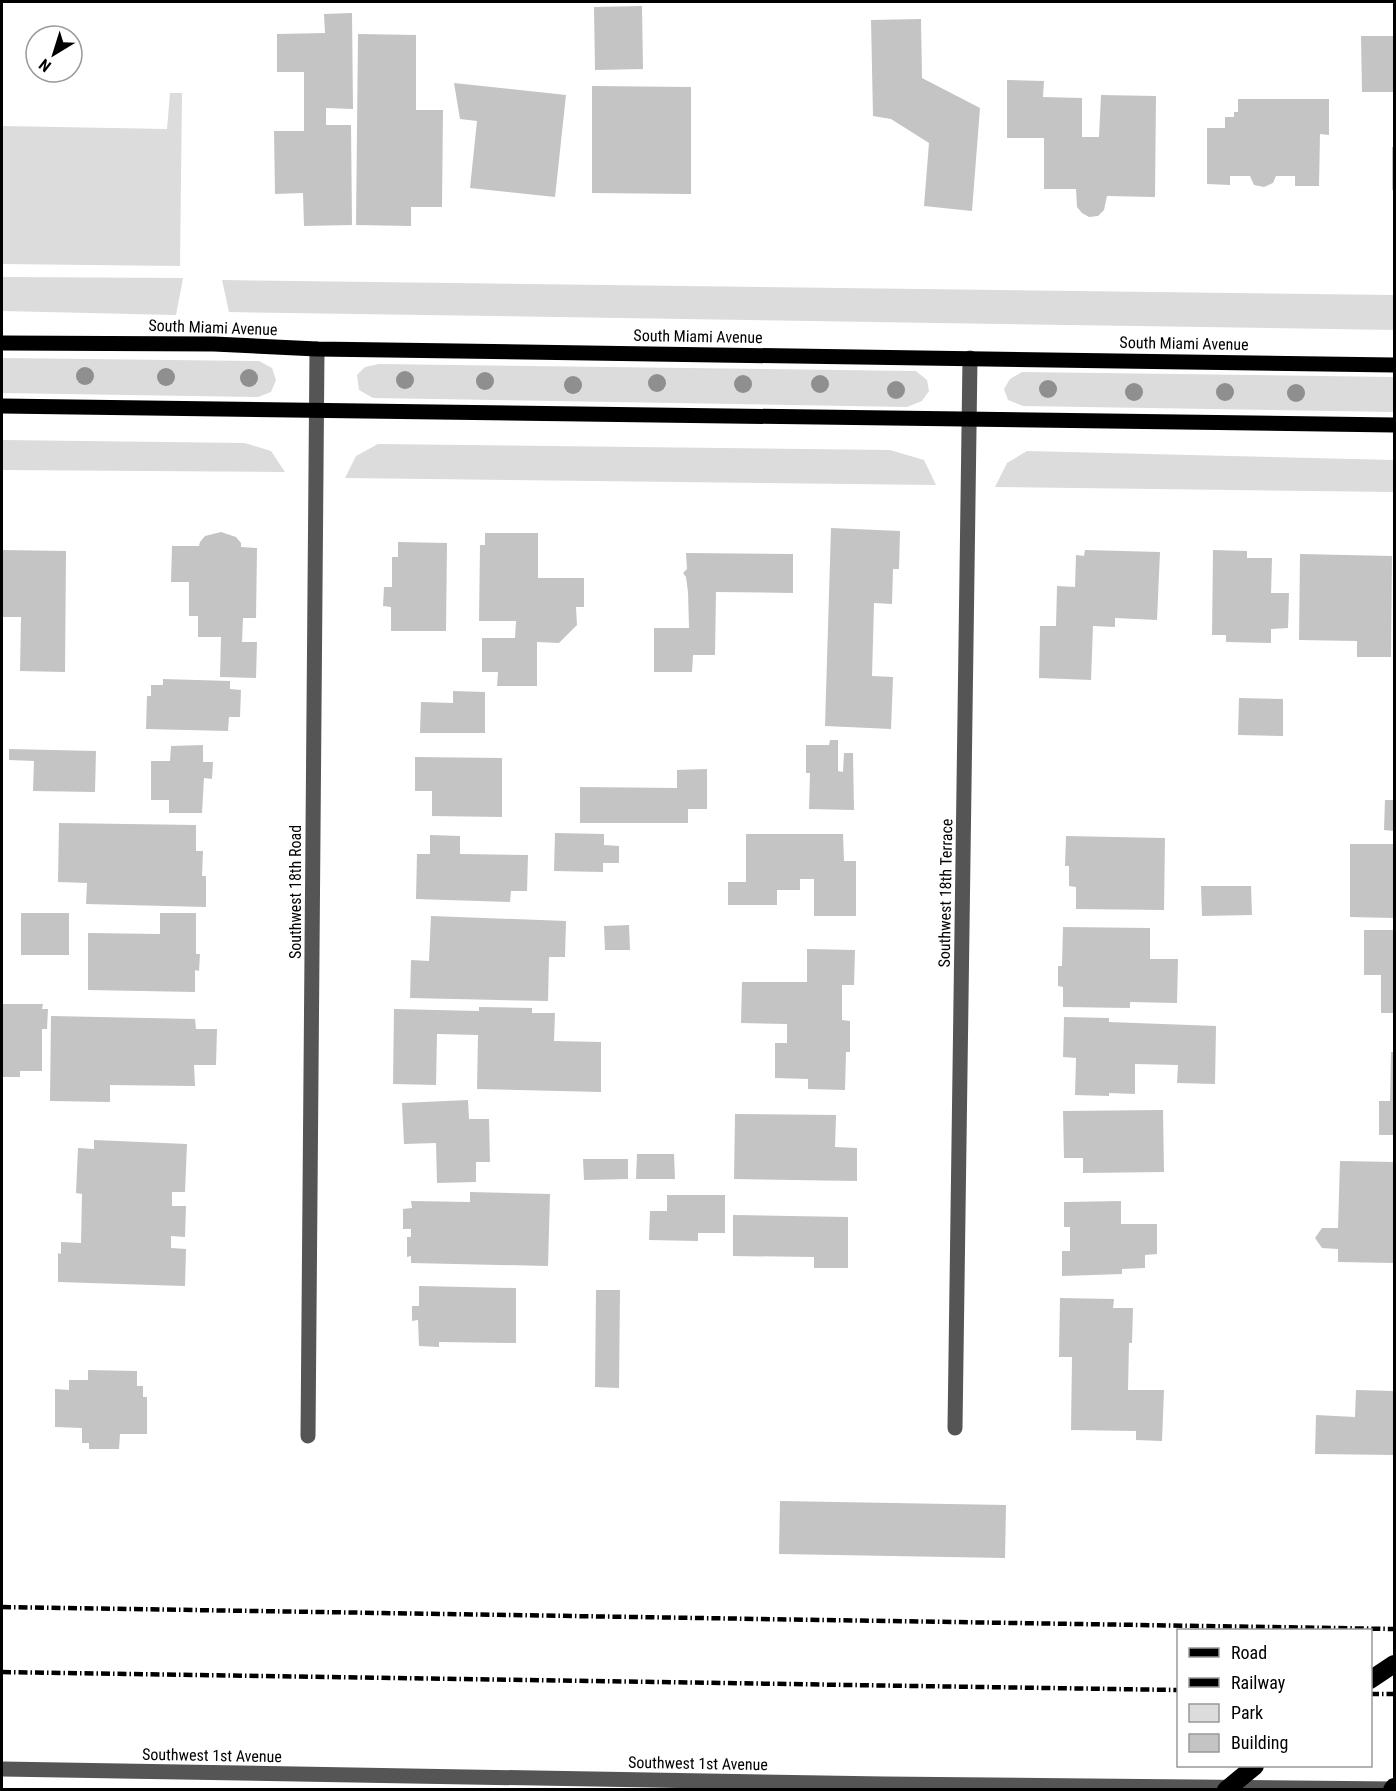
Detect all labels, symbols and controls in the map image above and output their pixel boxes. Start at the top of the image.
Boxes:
north arrow [24,24,84,84]
text: N [35,55,55,76]
street label: South Miami Avenue [148,316,278,339]
street label: South Miami Avenue [633,326,763,347]
street label: South Miami Avenue [1119,333,1249,354]
street label: Southwest 18th Terrace [935,818,956,968]
street label: Southwest 18th Road [286,825,305,959]
legend [1177,1629,1372,1767]
text: Road [1231,1642,1267,1663]
text: Railway [1231,1672,1286,1693]
text: Park [1231,1702,1263,1723]
text: Building [1231,1732,1288,1753]
street label: Southwest 1st Avenue [142,1745,282,1766]
street label: Southwest 1st Avenue [628,1753,768,1774]

